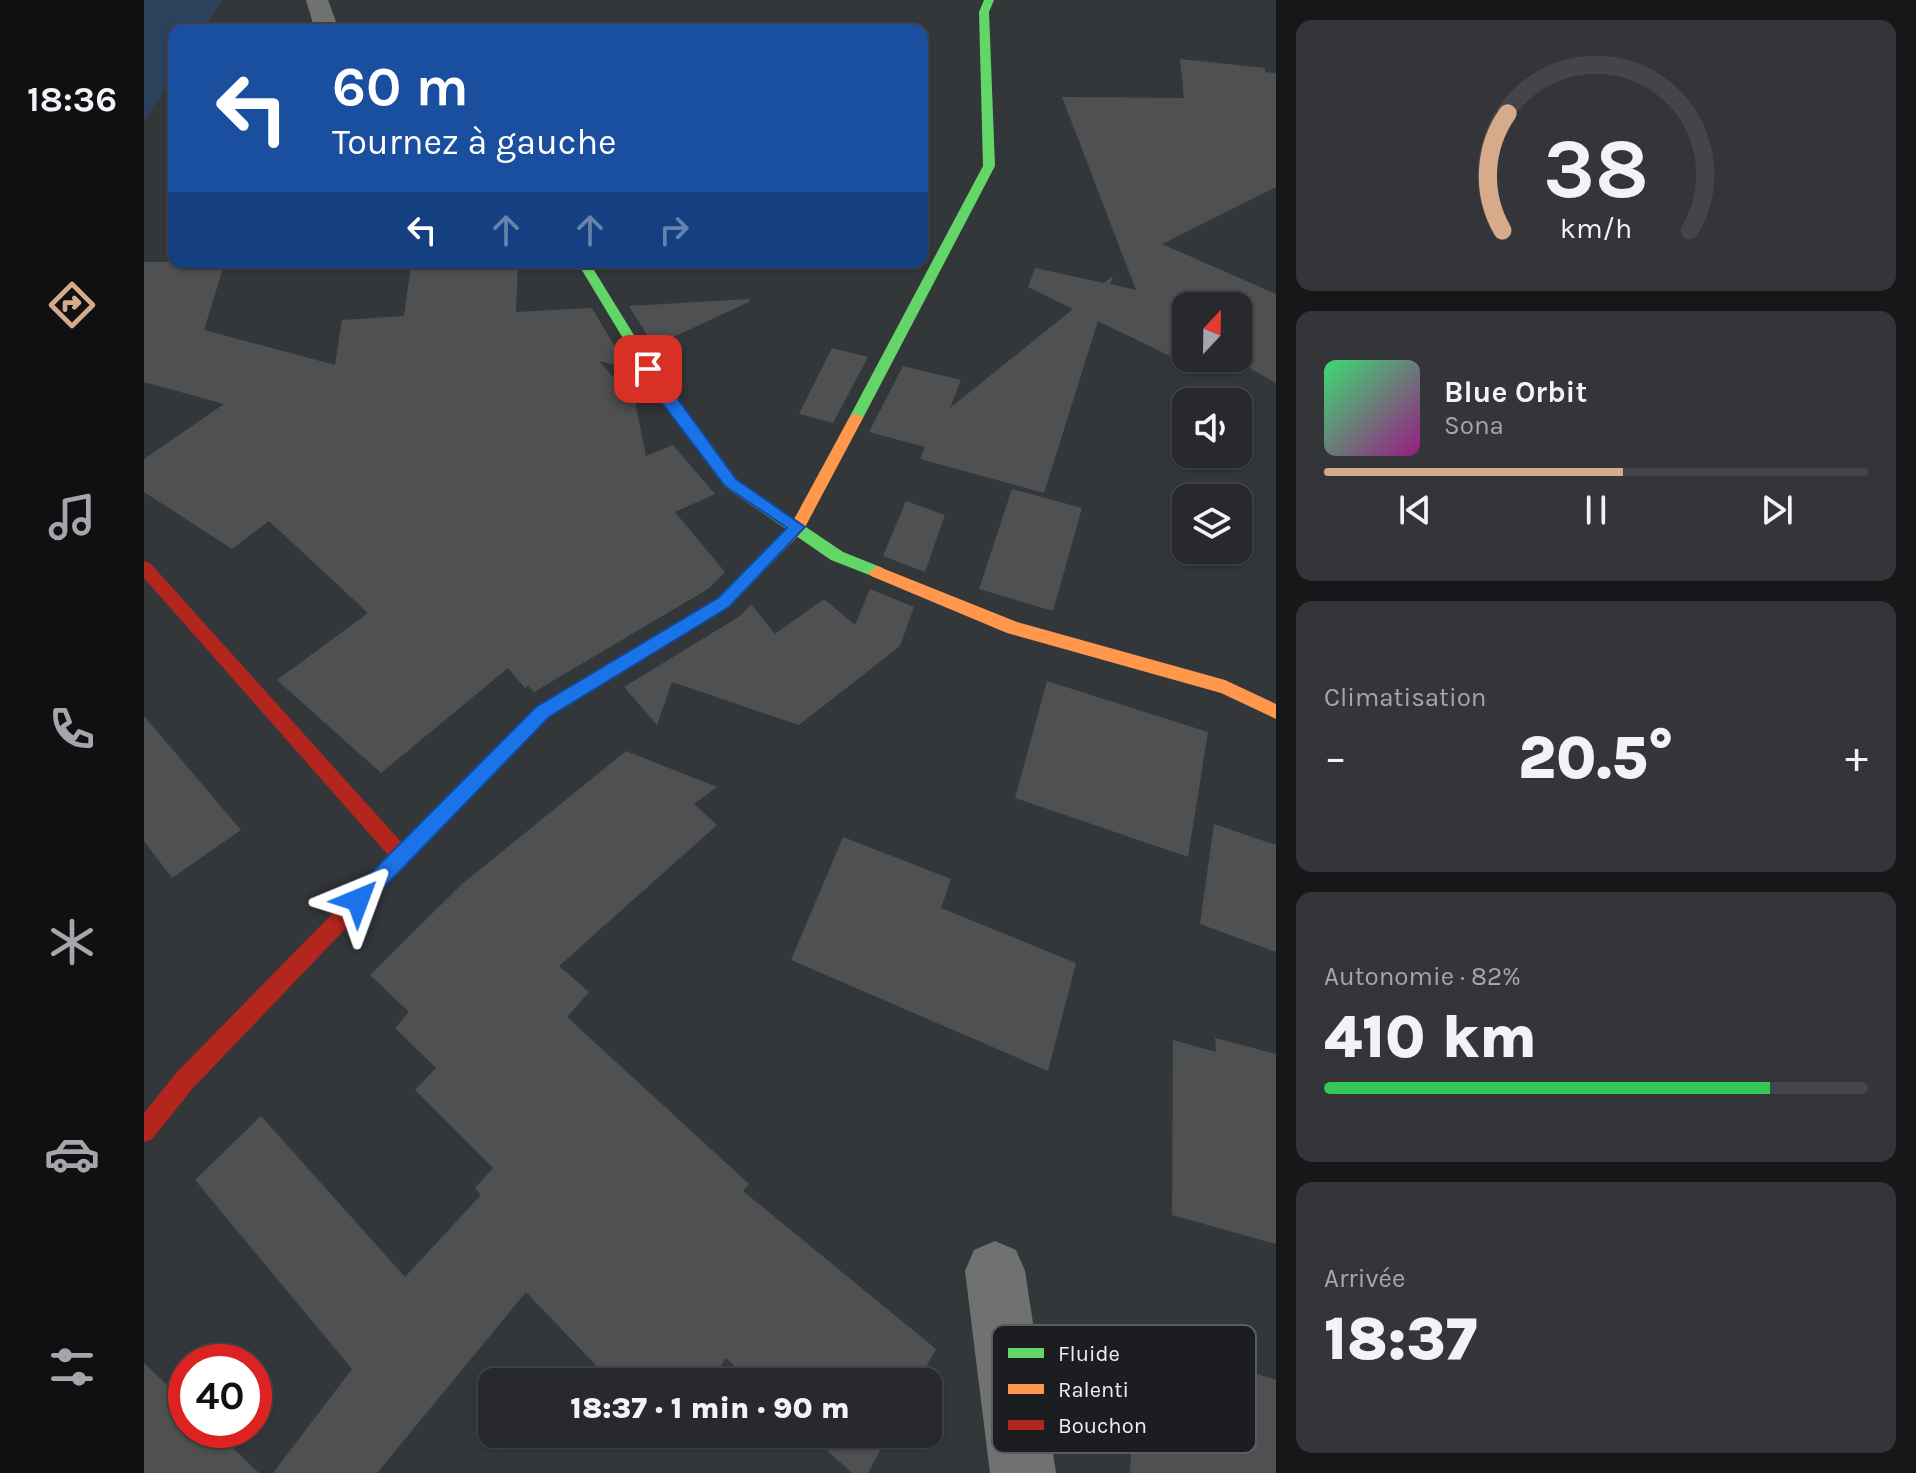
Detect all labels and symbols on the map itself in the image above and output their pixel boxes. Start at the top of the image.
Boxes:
north arrow [1172,292,1252,372]
pin [614,335,682,403]
position arrow [316,858,400,942]
legend [992,1325,1256,1453]
text: Fluide [1058,1341,1120,1367]
speed limit sign: 40 [168,1344,272,1448]
text: Ralenti [1058,1377,1129,1403]
text: Bouchon [1058,1413,1147,1439]

